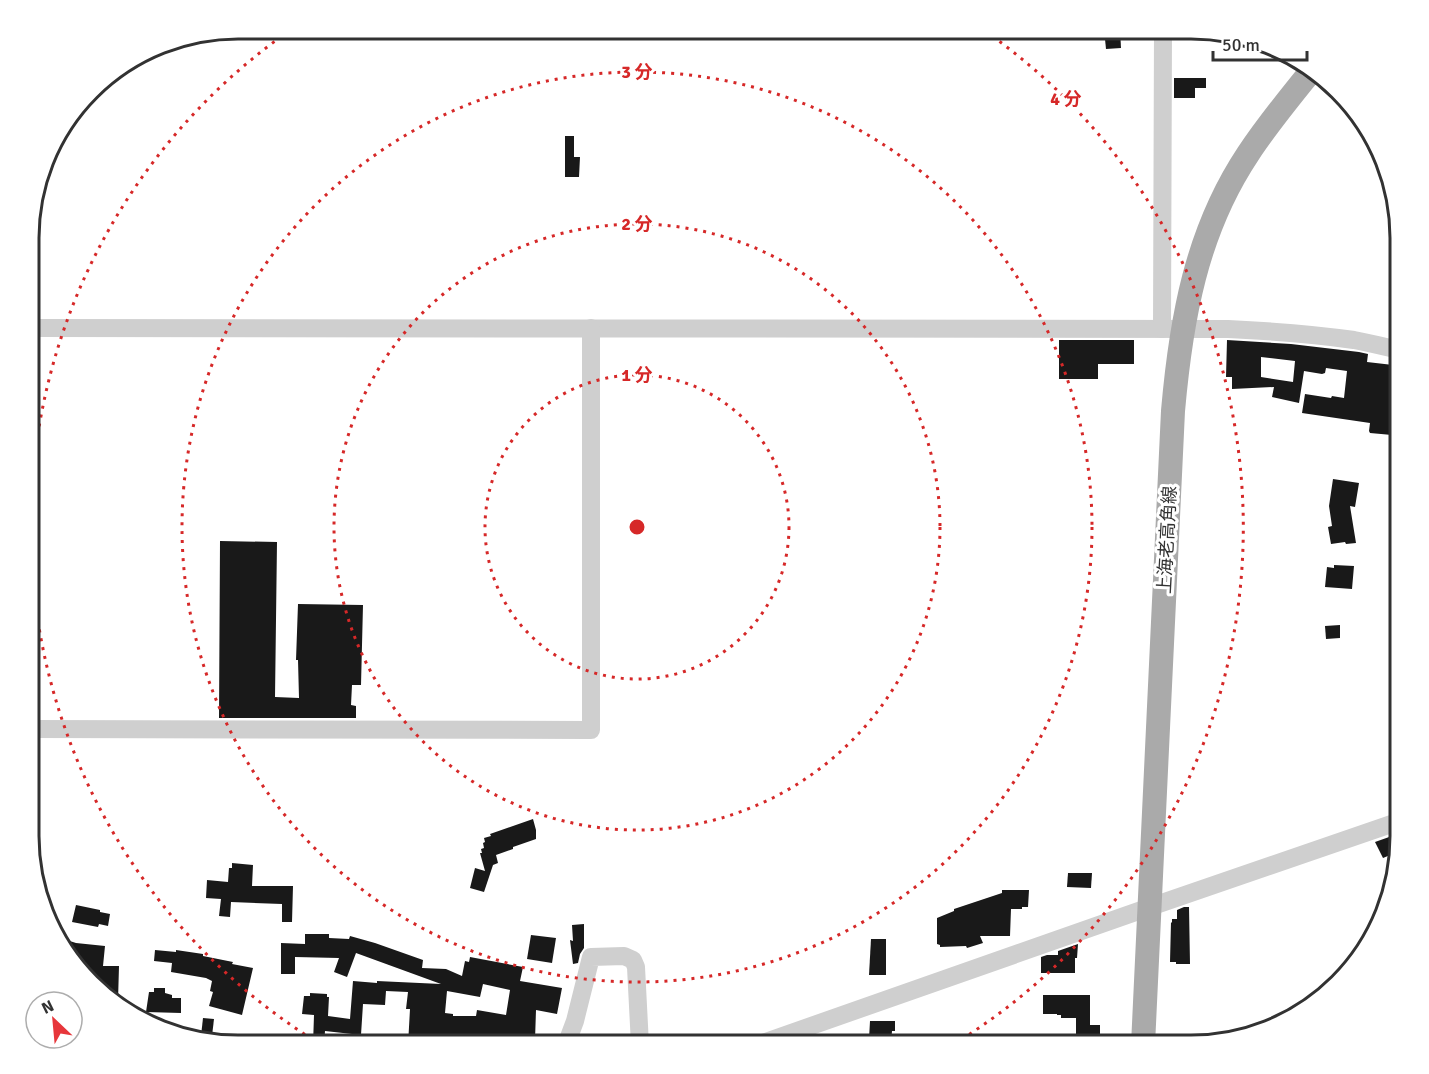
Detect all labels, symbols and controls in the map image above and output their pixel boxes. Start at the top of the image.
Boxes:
scale bar [1213,24,1308,62]
text: 50 m [1222,34,1260,56]
text: 3 分 [621,61,653,83]
text: 4 分 [1050,88,1082,110]
text: 2 分 [621,213,653,235]
text: 1 分 [621,364,653,386]
street label: 上海老高角線 [1153,485,1181,595]
centre of rings [627,517,647,537]
north arrow [24,990,84,1050]
text: N [38,996,57,1019]

